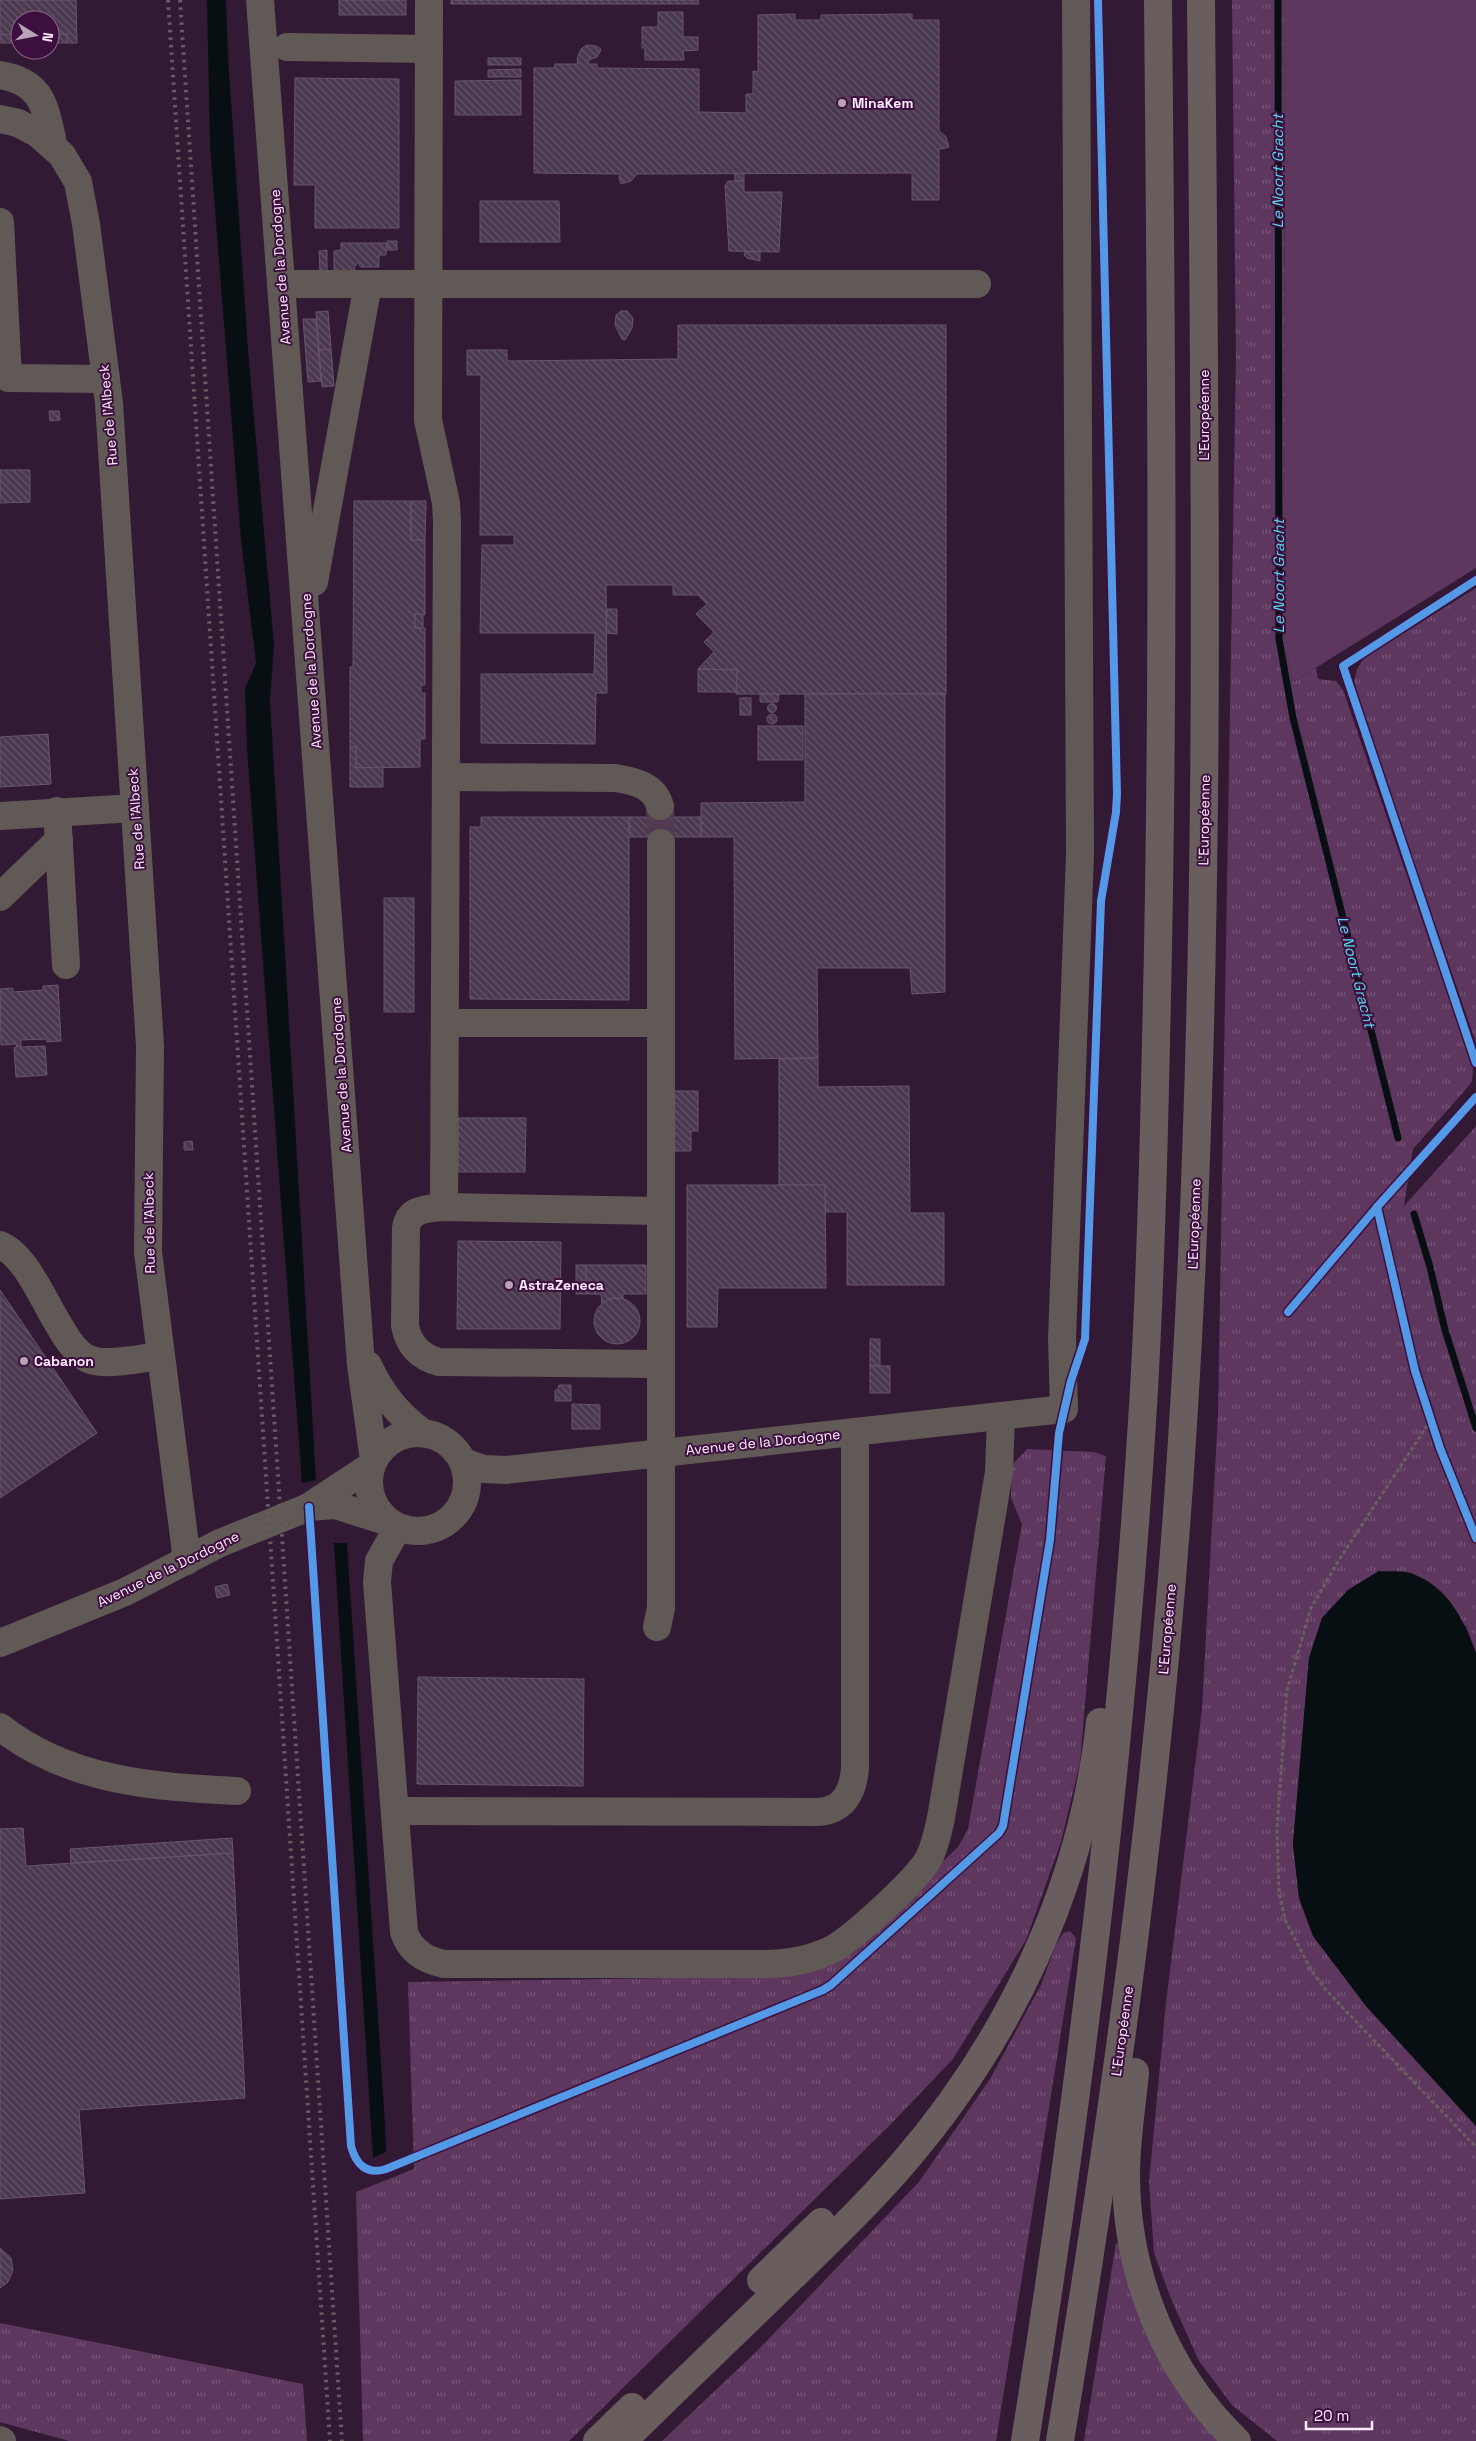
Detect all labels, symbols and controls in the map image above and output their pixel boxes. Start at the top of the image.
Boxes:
north arrow [10,10,60,60]
text: N [38,31,57,43]
place label: MinaKem [852,94,913,112]
marker: MinaKem [836,97,848,109]
water label: Le Noort Gracht [1268,112,1287,228]
street label: Avenue de la Dordogne [266,189,294,345]
street label: Rue de l'Albeck [95,363,121,466]
street label: L'Européenne [1195,370,1213,460]
water label: Le Noort Gracht [1269,517,1288,633]
street label: Avenue de la Dordogne [297,593,325,749]
street label: Rue de l'Albeck [123,767,149,870]
street label: L'Européenne [1194,774,1214,866]
water label: Le Noort Gracht [1333,914,1380,1032]
street label: Avenue de la Dordogne [327,997,355,1153]
street label: Rue de l'Albeck [139,1172,159,1274]
street label: L'Européenne [1183,1178,1205,1270]
place label: AstraZeneca [519,1276,604,1294]
marker: AstraZeneca [503,1279,515,1291]
place label: Cabanon [34,1352,94,1370]
marker: Cabanon [18,1355,30,1367]
street label: Avenue de la Dordogne [685,1425,841,1459]
street label: Avenue de la Dordogne [94,1527,242,1611]
street label: L'Européenne [1154,1583,1180,1675]
street label: L'Européenne [1107,1985,1137,2077]
scale bar [1306,2398,1372,2430]
text: 20 m [1314,2406,1349,2425]

